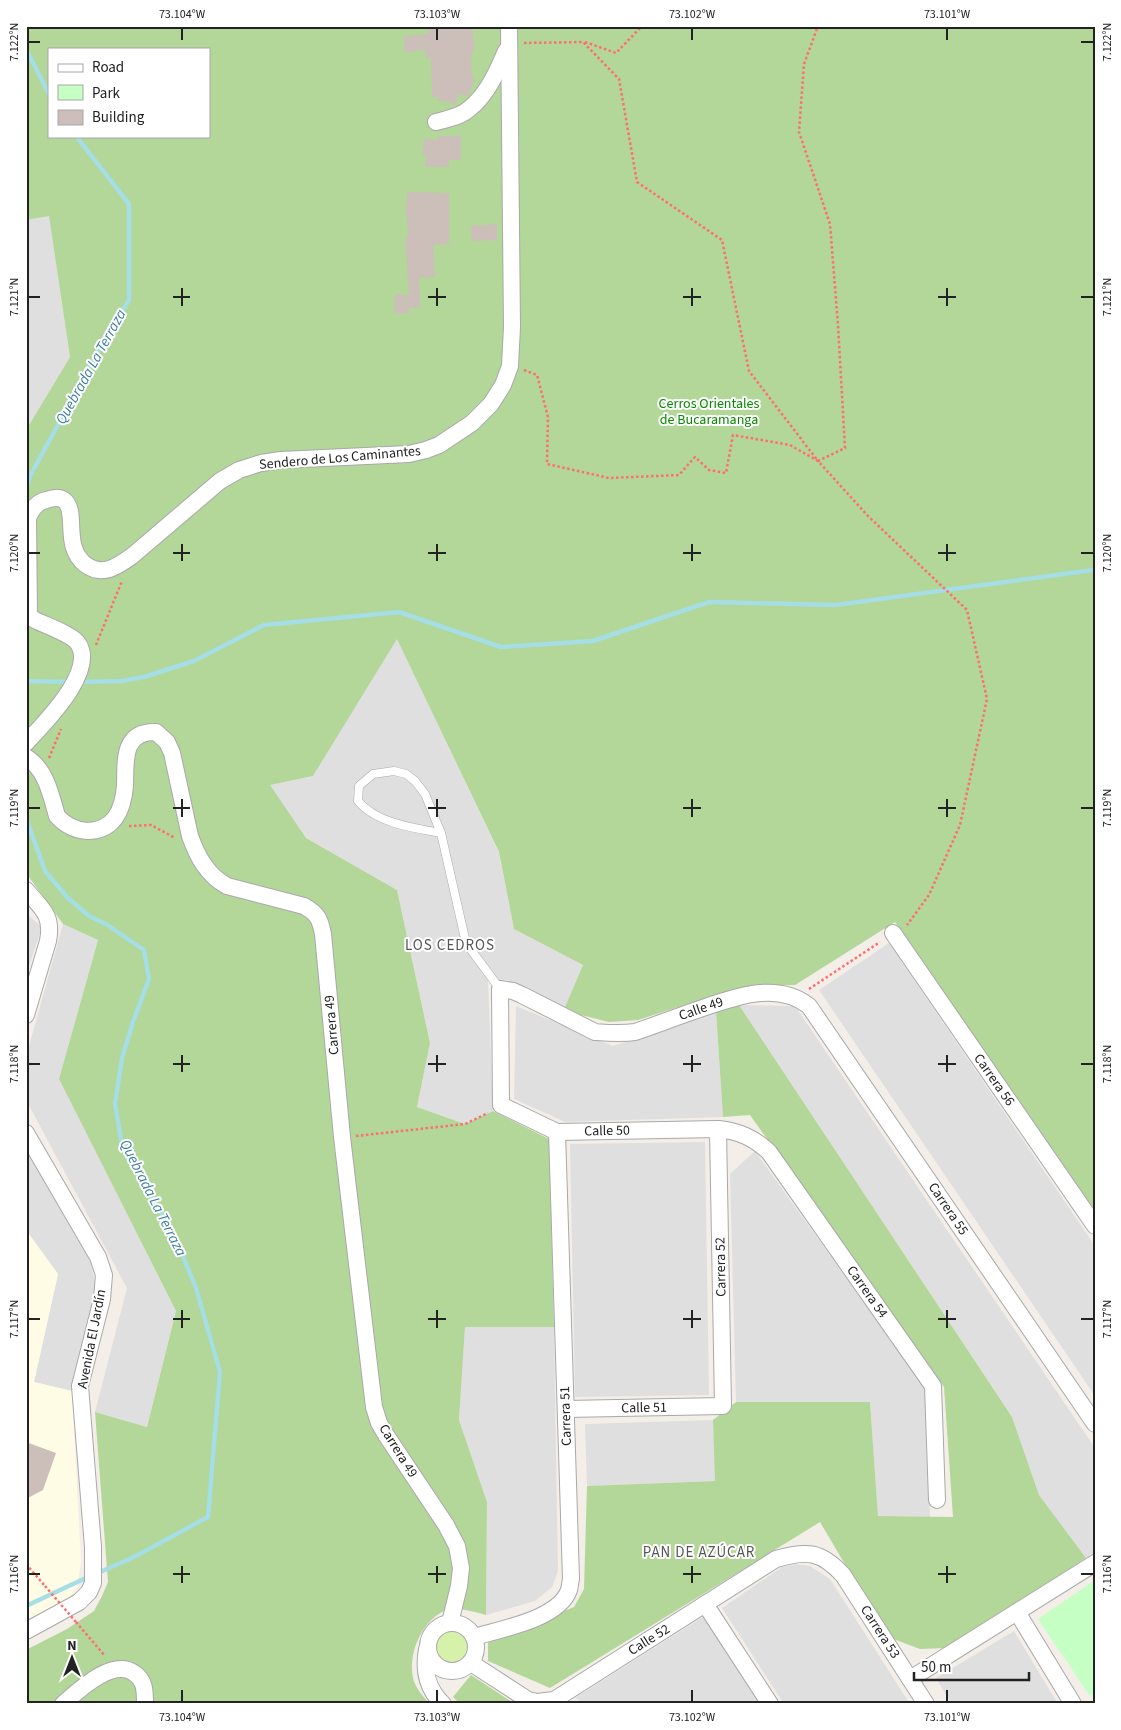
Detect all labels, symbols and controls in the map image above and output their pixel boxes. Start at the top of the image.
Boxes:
text: 73.104°W [159,6,206,23]
text: 73.103°W [414,6,461,23]
text: 73.102°W [669,6,716,23]
text: 73.101°W [924,6,971,23]
text: 7.122°N [6,23,23,61]
text: 7.122°N [1099,23,1116,61]
legend [48,48,210,138]
text: Road [92,57,124,78]
text: Park [92,83,121,104]
text: Building [92,107,145,128]
text: 7.121°N [6,278,23,316]
text: 7.121°N [1099,278,1116,316]
water label: Quebrada La Terraza [51,306,131,428]
park label: Cerros Orientales de Bucaramanga [659,394,760,430]
street label: Sendero de Los Caminantes [258,441,422,475]
text: 7.120°N [6,534,23,572]
text: 7.120°N [1099,534,1116,572]
text: 7.119°N [6,789,23,827]
text: 7.119°N [1099,789,1116,827]
district label: LOS CEDROS [405,935,495,956]
street label: Calle 49 [676,992,726,1026]
street label: Carrera 49 [319,994,345,1056]
text: 7.118°N [6,1045,23,1083]
text: 7.118°N [1099,1045,1116,1083]
street label: Carrera 56 [969,1050,1019,1110]
street label: Calle 50 [584,1121,630,1141]
water label: Quebrada La Terraza [115,1136,191,1260]
street label: Carrera 55 [923,1179,973,1239]
street label: Carrera 52 [710,1237,732,1297]
street label: Carrera 54 [842,1262,892,1322]
street label: Avenida El Jardín [73,1288,111,1390]
text: 7.117°N [6,1300,23,1338]
text: 7.117°N [1099,1300,1116,1338]
street label: Carrera 51 [555,1386,577,1446]
street label: Calle 51 [621,1398,667,1418]
street label: Carrera 49 [374,1420,422,1482]
district label: PAN DE AZÚCAR [643,1542,755,1563]
text: 7.116°N [6,1555,23,1593]
text: 7.116°N [1099,1555,1116,1593]
street label: Carrera 53 [855,1601,905,1663]
street label: Calle 52 [624,1619,674,1661]
north arrow [48,1632,98,1682]
text: N [67,1636,77,1656]
scale bar [914,1650,1028,1682]
text: 50 m [921,1657,951,1678]
text: 73.104°W [159,1709,206,1726]
text: 73.103°W [414,1709,461,1726]
text: 73.102°W [669,1709,716,1726]
text: 73.101°W [924,1709,971,1726]

